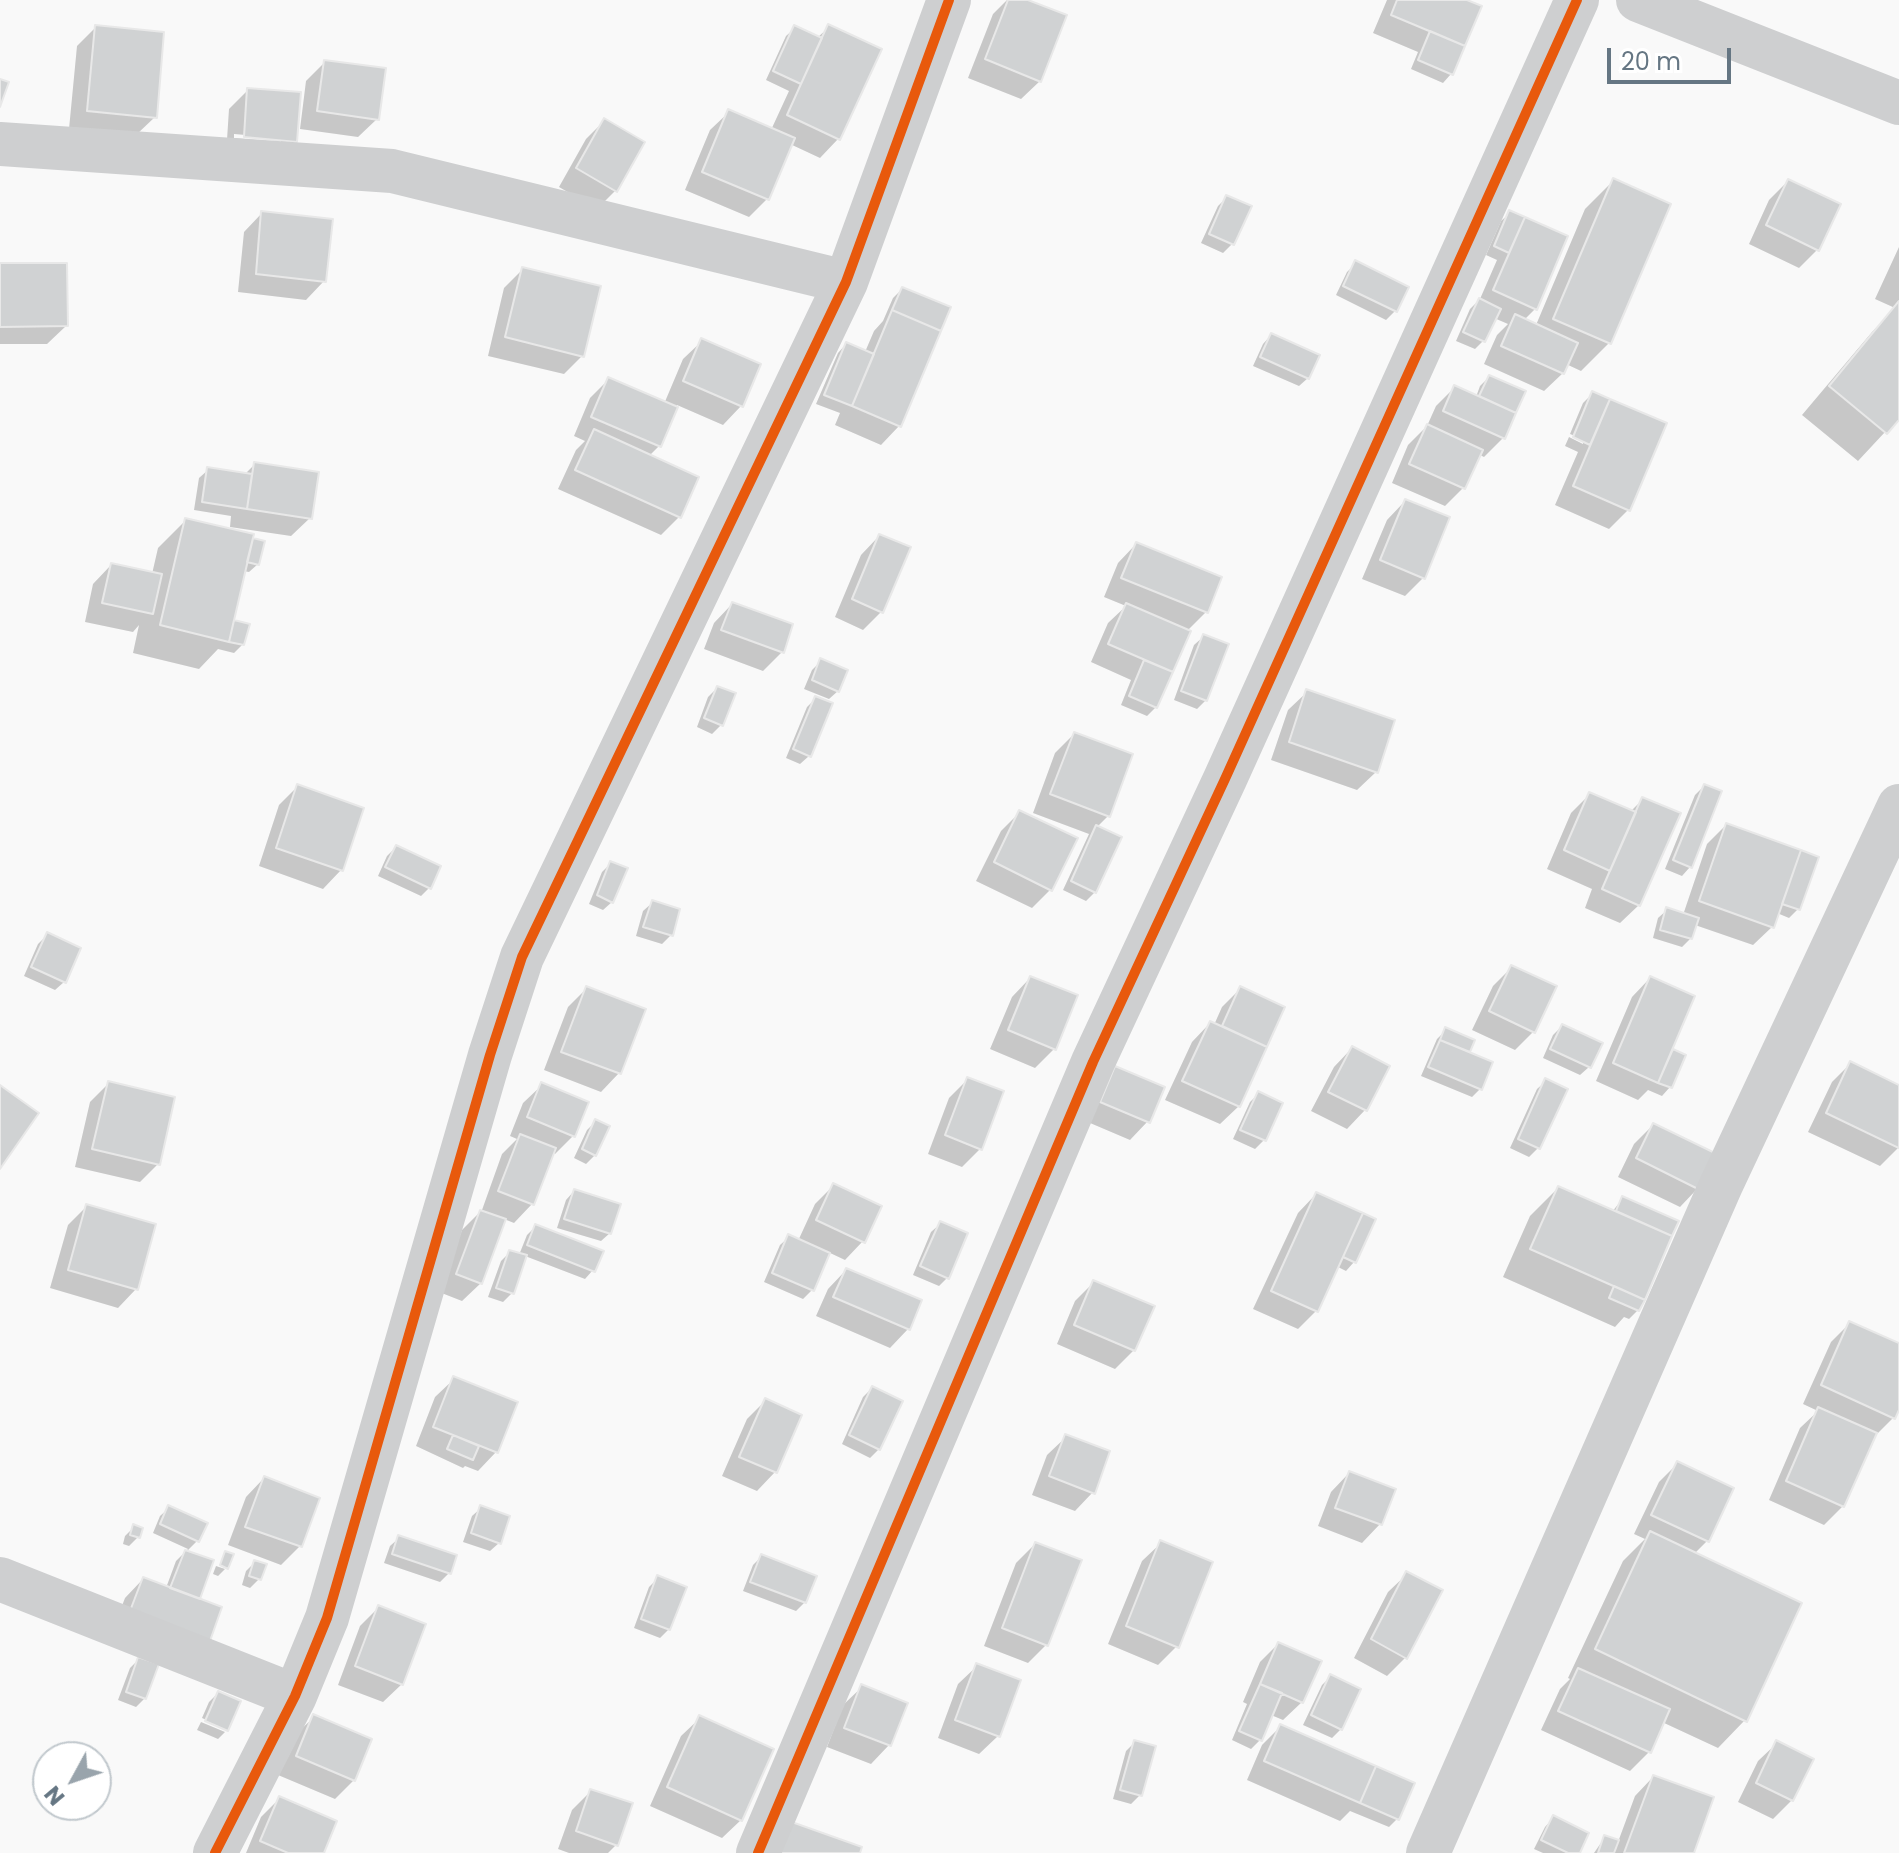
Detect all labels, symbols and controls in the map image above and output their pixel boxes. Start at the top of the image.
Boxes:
scale bar [1611,32,1735,82]
text: 20 m [1621,45,1681,78]
north arrow [32,1741,112,1821]
text: N [38,1779,72,1812]

